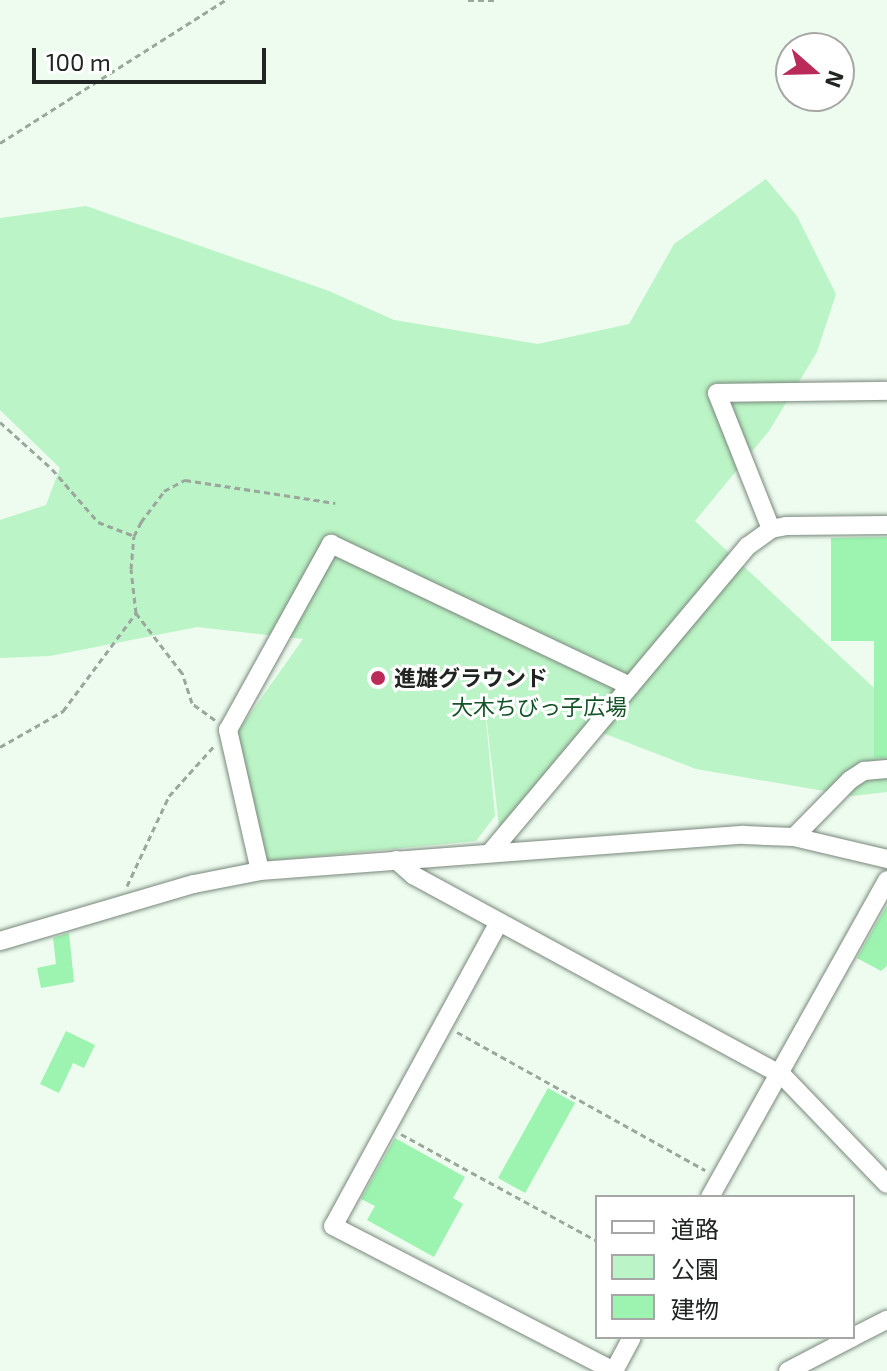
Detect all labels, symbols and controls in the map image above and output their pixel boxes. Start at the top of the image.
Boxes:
scale bar [36,32,270,82]
north arrow [775,32,855,112]
text: 100 m [46,47,111,76]
text: N [821,68,851,91]
place label: 進雄グラウンド [394,665,548,691]
marker: 進雄グラウンド [369,669,387,687]
park label: 大木ちびっ子広場 [451,694,627,720]
legend [595,1195,855,1339]
text: 道路 [671,1214,719,1243]
text: 公園 [671,1254,719,1283]
text: 建物 [671,1294,719,1323]

